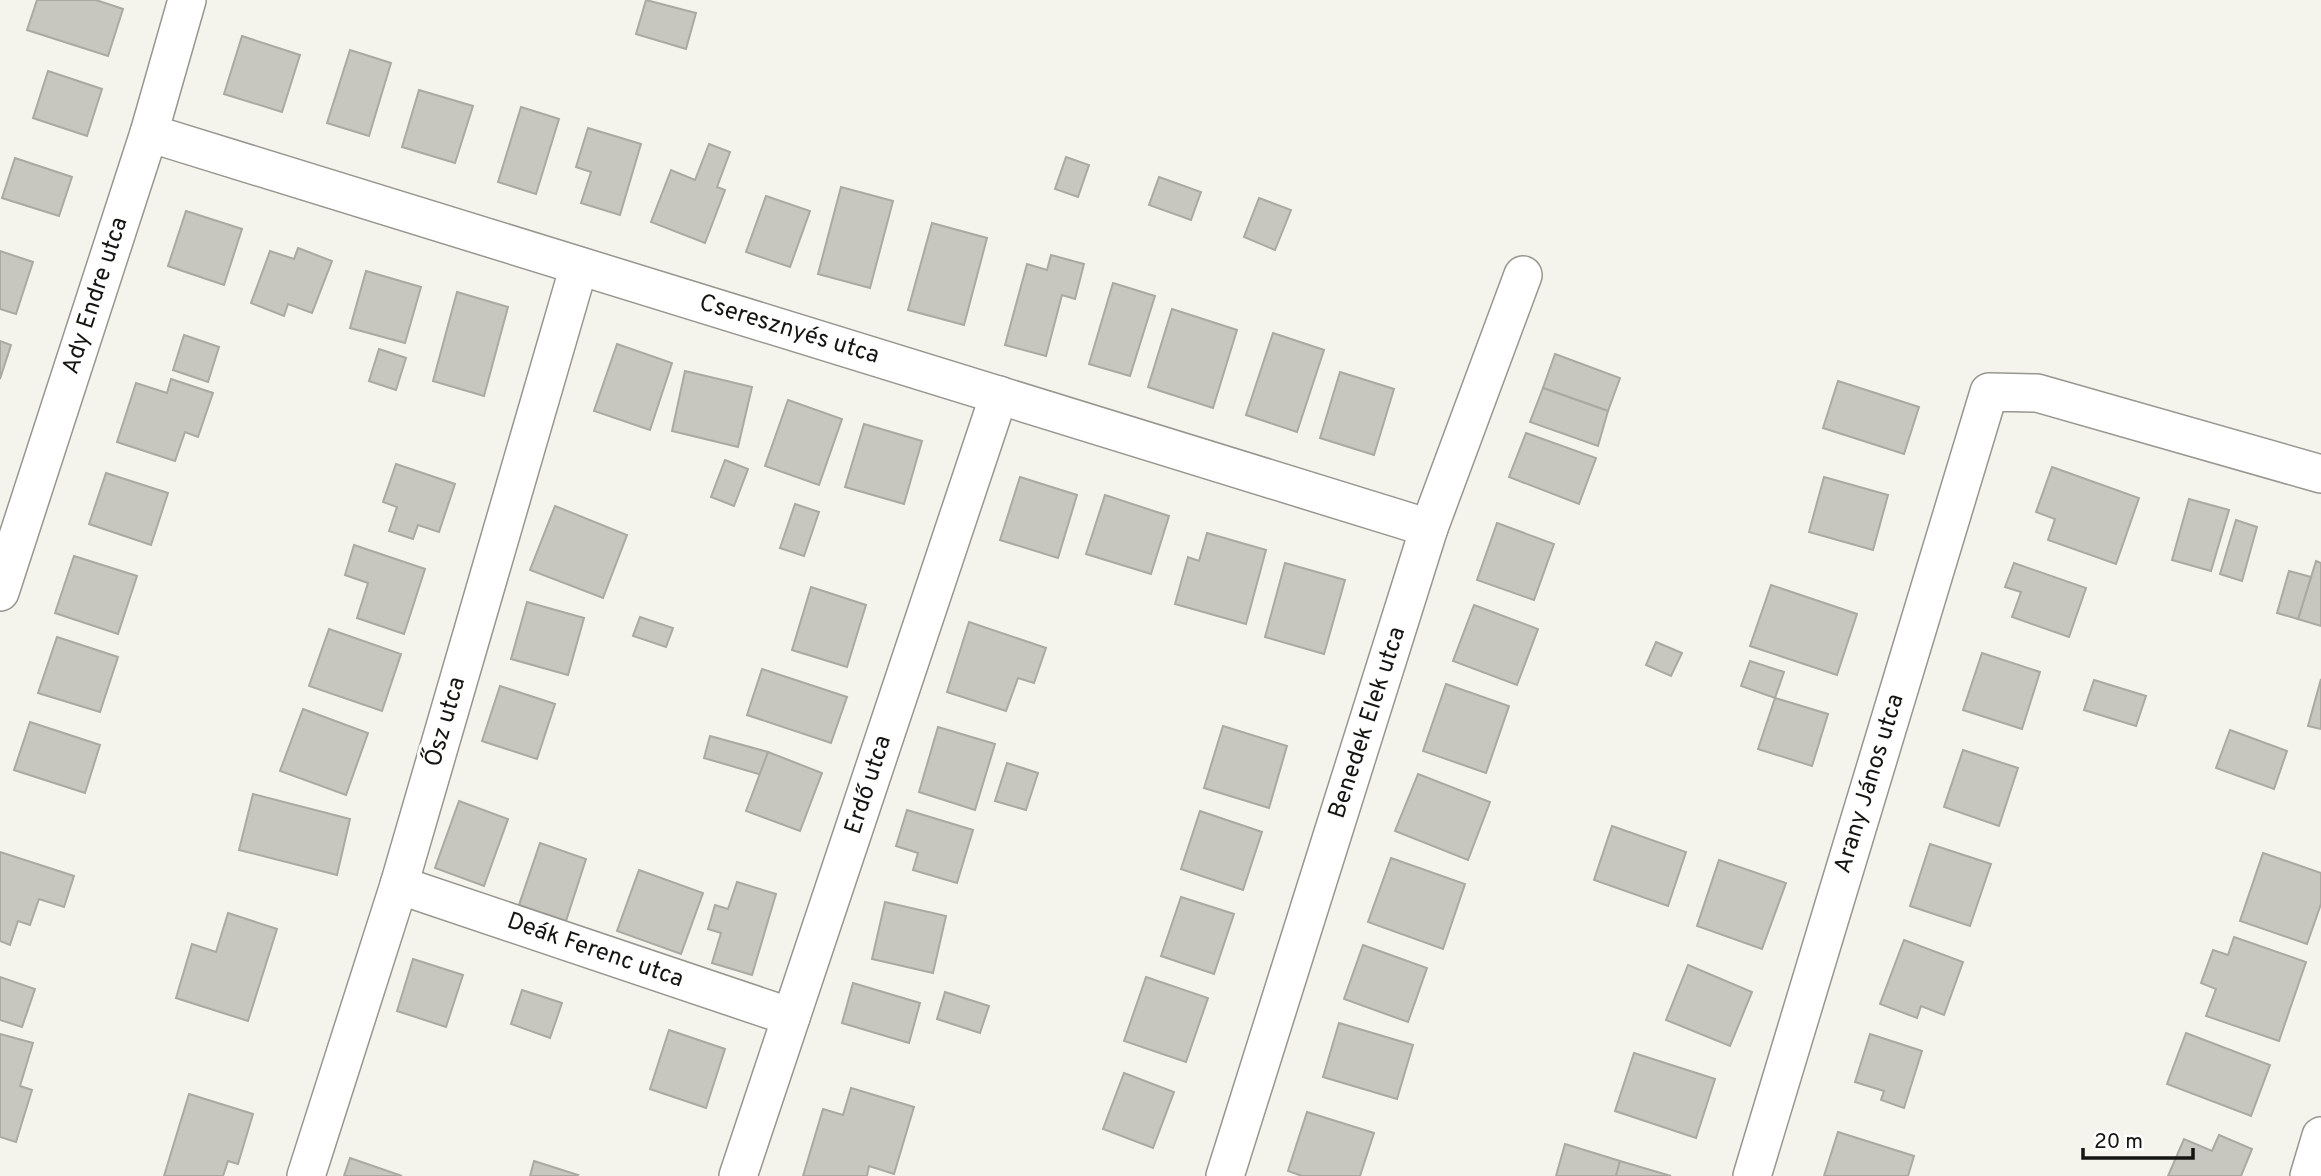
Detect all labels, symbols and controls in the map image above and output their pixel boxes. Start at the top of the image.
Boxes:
street label: Ady Endre utca [56,214,136,378]
street label: Cseresznyés utca [695,288,883,372]
street label: Benedek Elek utca [1323,623,1413,823]
street label: Ősz utca [417,673,473,771]
street label: Arany János utca [1828,691,1912,877]
street label: Erdő utca [839,732,899,838]
street label: Deák Ferenc utca [503,907,687,995]
scale bar [2083,1116,2193,1160]
text: 20 m [2094,1129,2143,1156]

